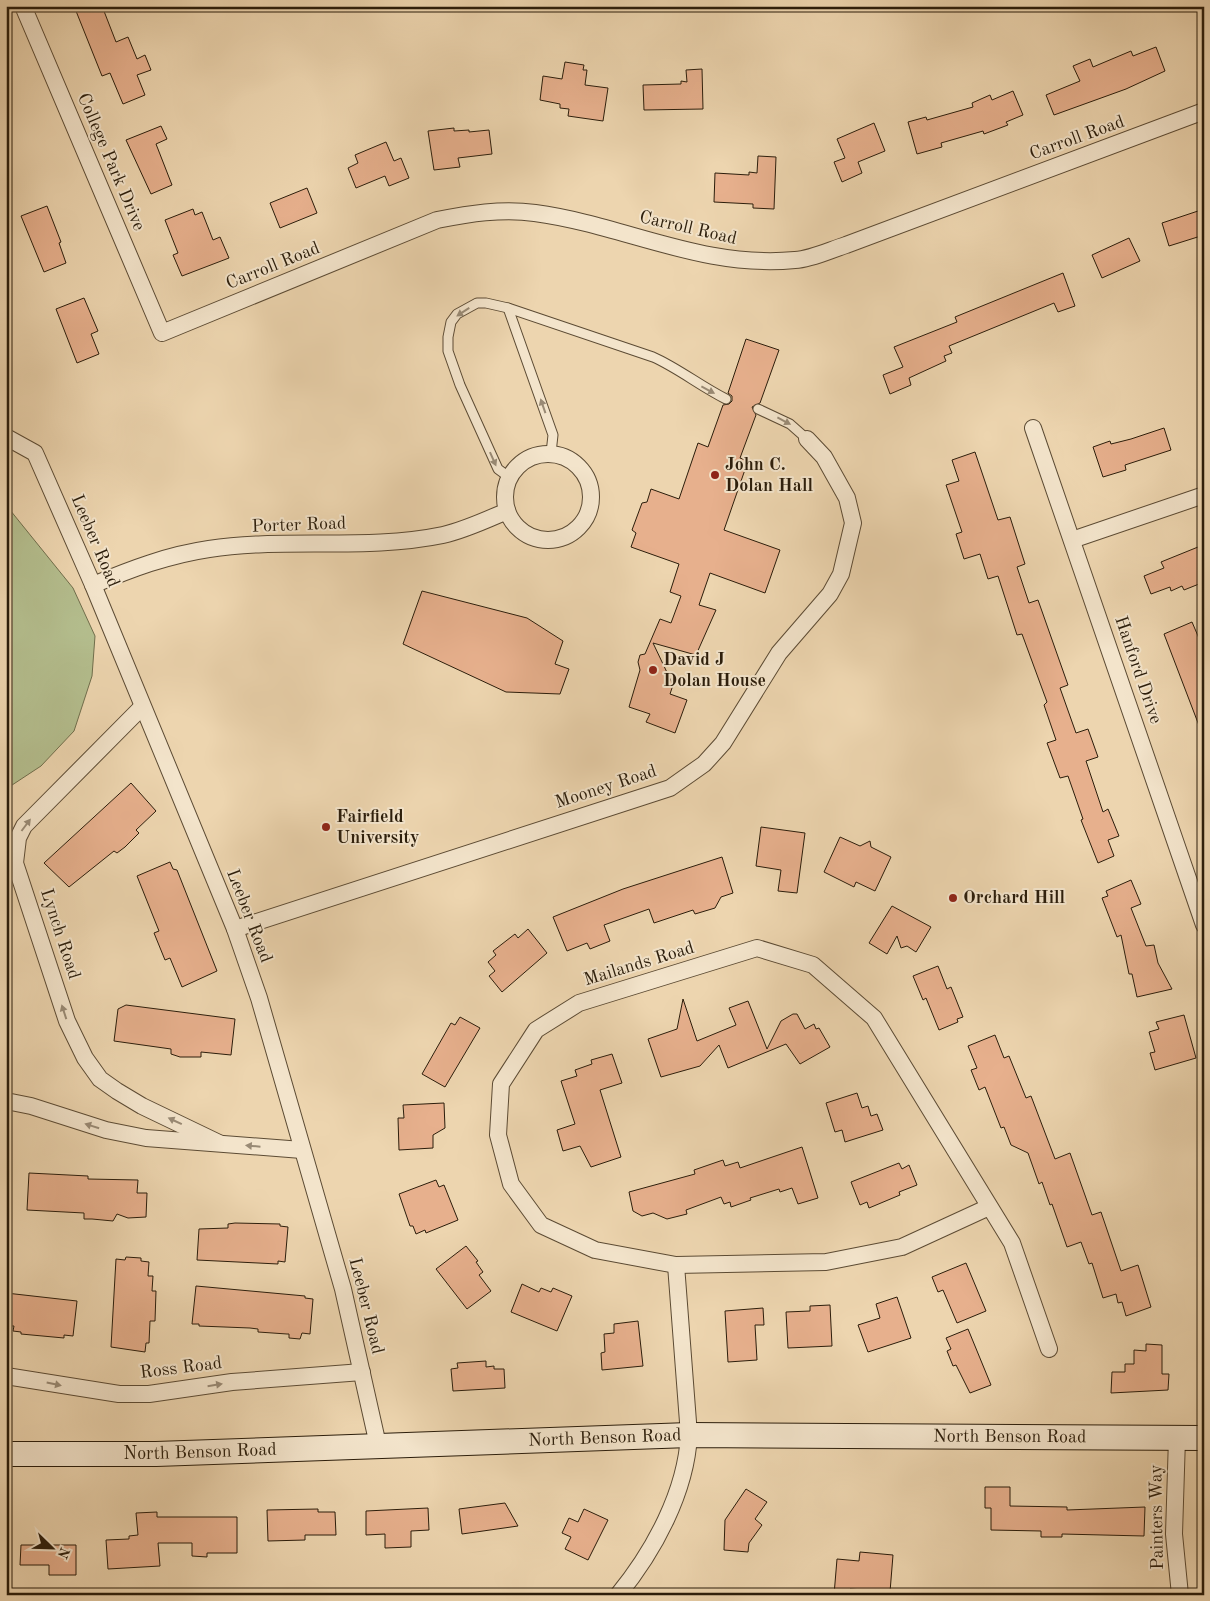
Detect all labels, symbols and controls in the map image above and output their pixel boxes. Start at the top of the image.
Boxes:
street label: College Park Drive [74,91,148,233]
street label: Carroll Road [1027,113,1127,163]
street label: Carroll Road [637,208,739,248]
street label: Carroll Road [223,239,323,293]
one-way arrow [456,307,469,316]
one-way arrow [701,386,715,394]
one-way arrow [539,399,546,414]
one-way arrow [777,417,791,425]
one-way arrow [490,452,498,466]
place label: John C. Dolan Hall [725,456,813,495]
marker: John C. Dolan Hall [709,469,721,481]
street label: Leeber Road [67,492,123,590]
street label: Porter Road [251,514,347,536]
street label: Hanford Drive [1111,614,1165,726]
place label: David J Dolan House [663,651,766,690]
marker: David J Dolan House [647,664,659,676]
street label: Mooney Road [553,762,659,812]
place label: Fairfield University [336,808,420,847]
one-way arrow [21,819,31,832]
marker: Fairfield University [320,821,332,833]
street label: Leeber Road [223,867,275,965]
street label: Lynch Road [37,886,83,982]
place label: Orchard Hill [963,889,1066,907]
marker: Orchard Hill [947,892,959,904]
street label: Mailands Road [582,939,696,989]
one-way arrow [60,1004,68,1019]
one-way arrow [168,1117,182,1125]
one-way arrow [85,1122,100,1129]
one-way arrow [245,1142,261,1150]
street label: Leeber Road [345,1256,387,1356]
street label: Ross Road [139,1354,223,1382]
one-way arrow [47,1380,62,1388]
one-way arrow [208,1381,224,1389]
street label: North Benson Road [528,1426,682,1450]
street label: North Benson Road [933,1427,1086,1446]
street label: North Benson Road [123,1441,277,1463]
street label: Painters Way [1147,1464,1167,1570]
north arrow [28,1524,78,1574]
text: N [54,1545,72,1561]

